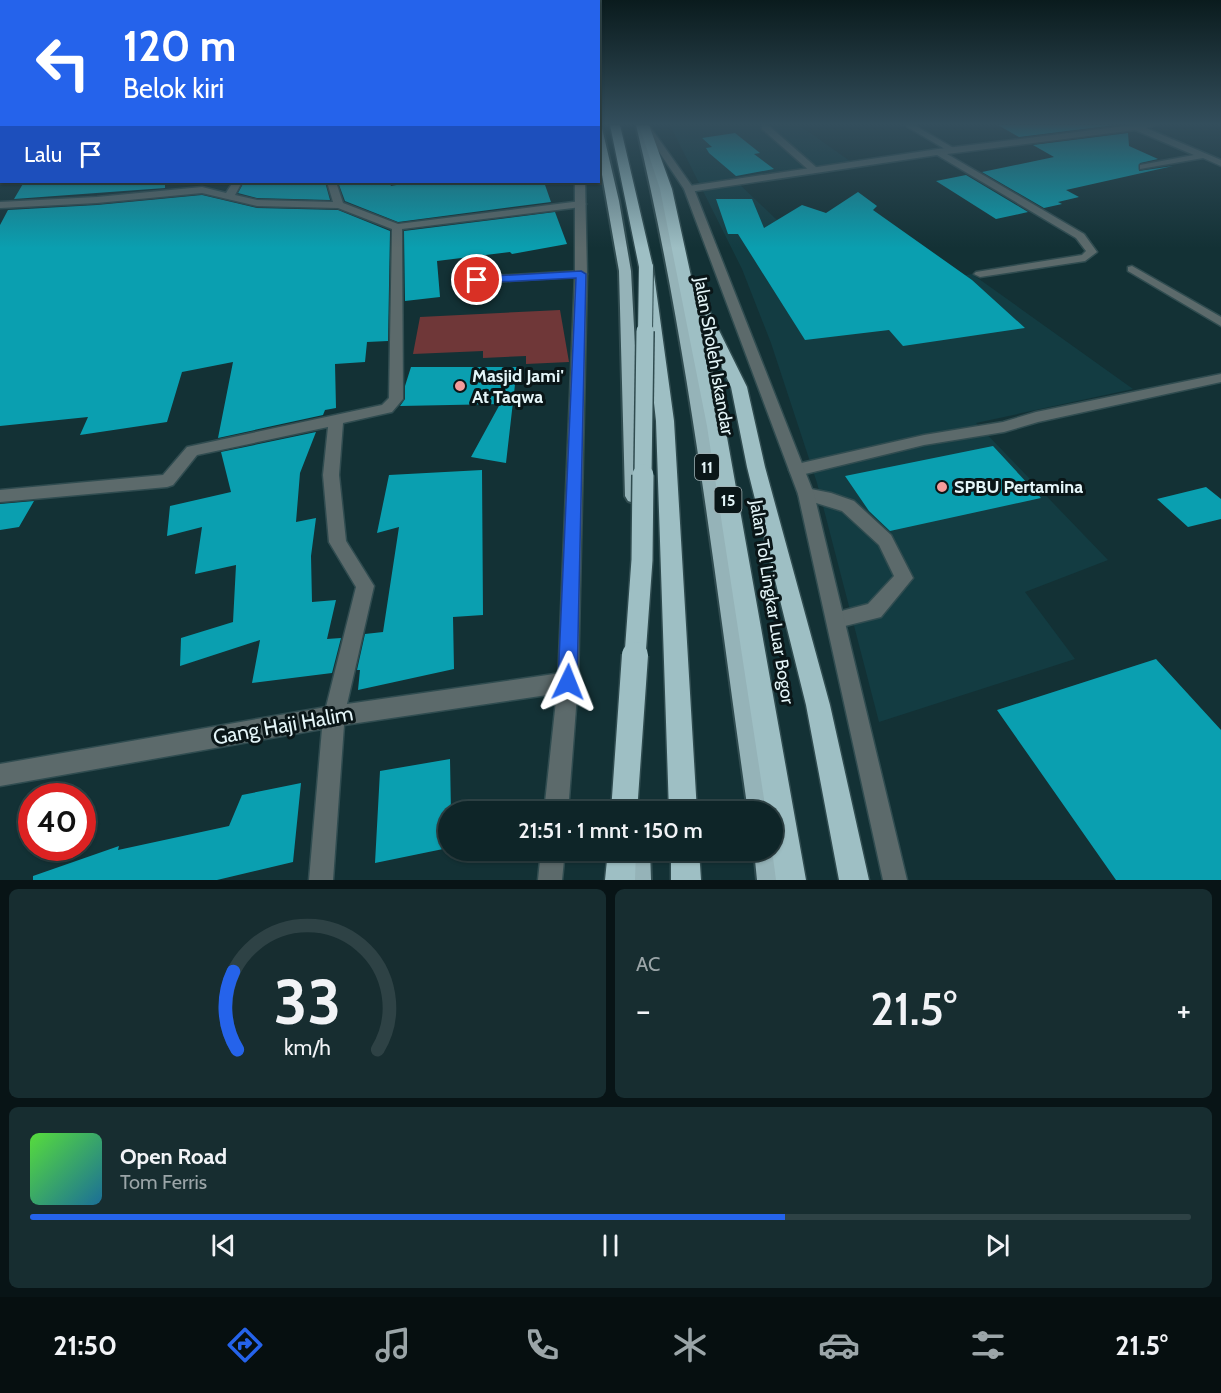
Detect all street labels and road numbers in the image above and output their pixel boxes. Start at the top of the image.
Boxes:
street label: Jalan Sholeh Iskandar [689,274,739,437]
road number: 11 [695,454,719,480]
road number: 15 [714,487,742,513]
street label: Jalan Tol Lingkar Luar Bogor [745,497,799,706]
street label: Gang Haji Halim [211,700,355,751]

